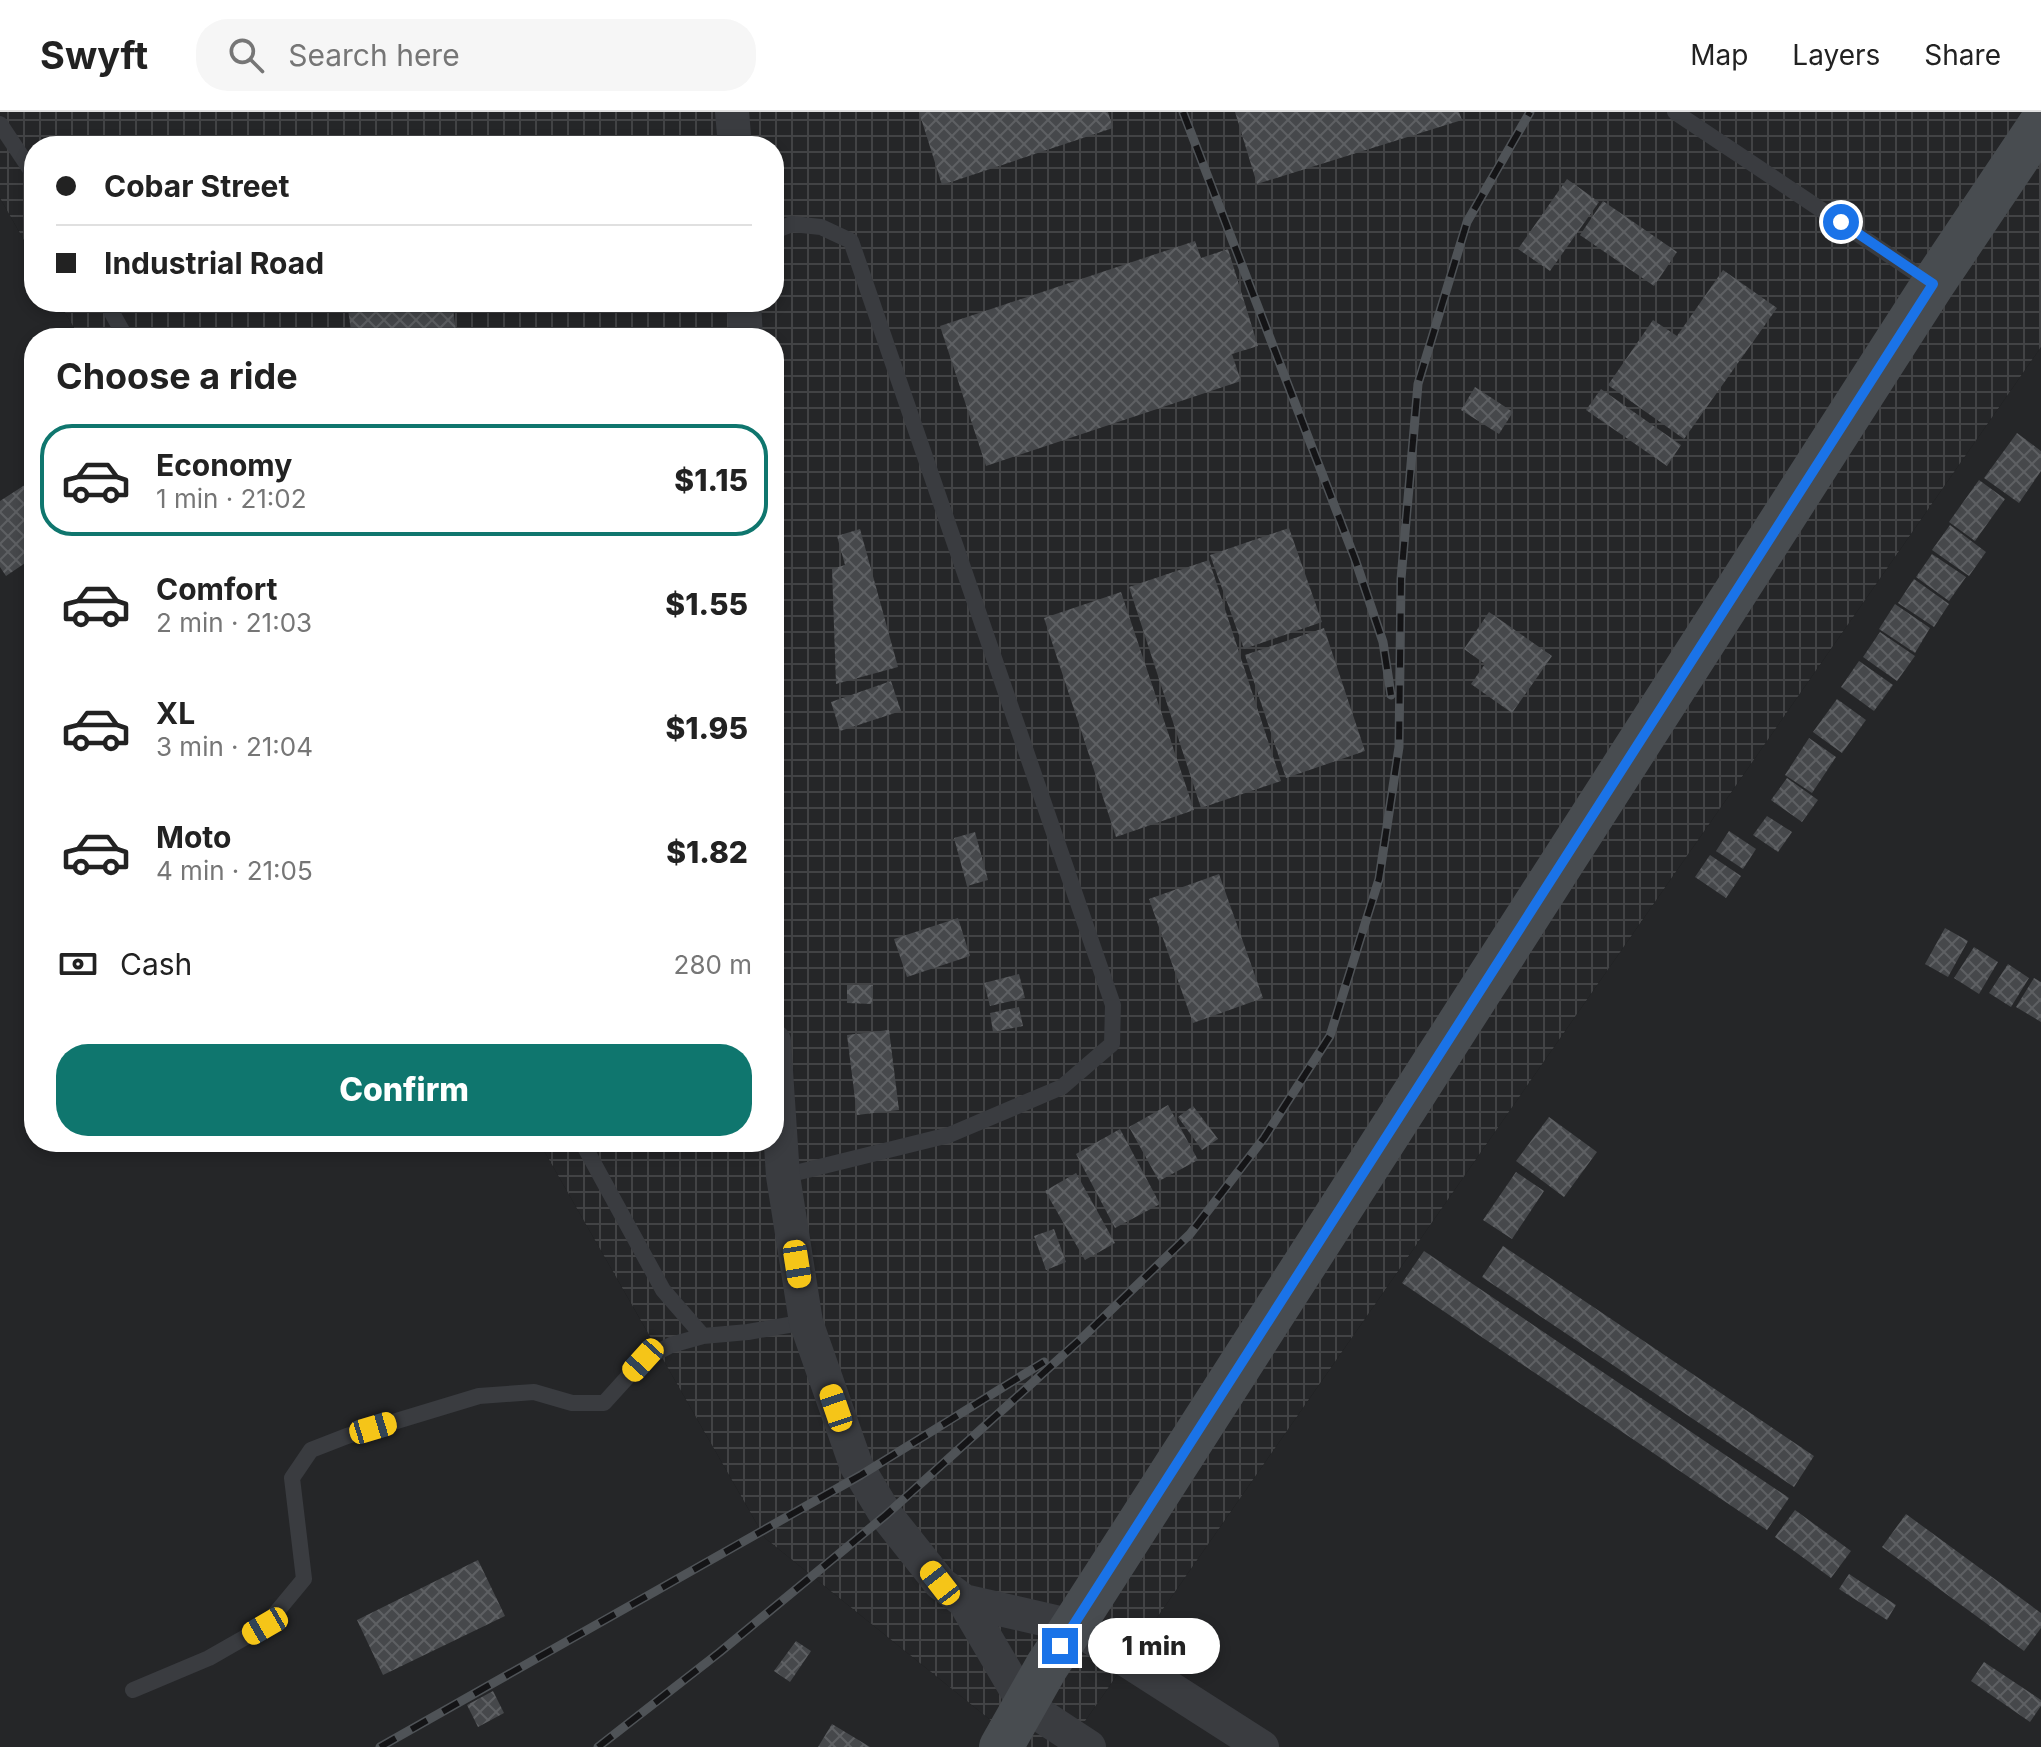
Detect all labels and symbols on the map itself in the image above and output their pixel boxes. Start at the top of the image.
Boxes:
route start [1823,204,1859,240]
car [781,1238,813,1290]
car [618,1334,668,1386]
car [817,1381,855,1435]
car [347,1410,399,1446]
car [916,1557,964,1609]
car [238,1604,292,1648]
callout: 1 min [1088,1618,1220,1674]
route end [1042,1628,1078,1664]

